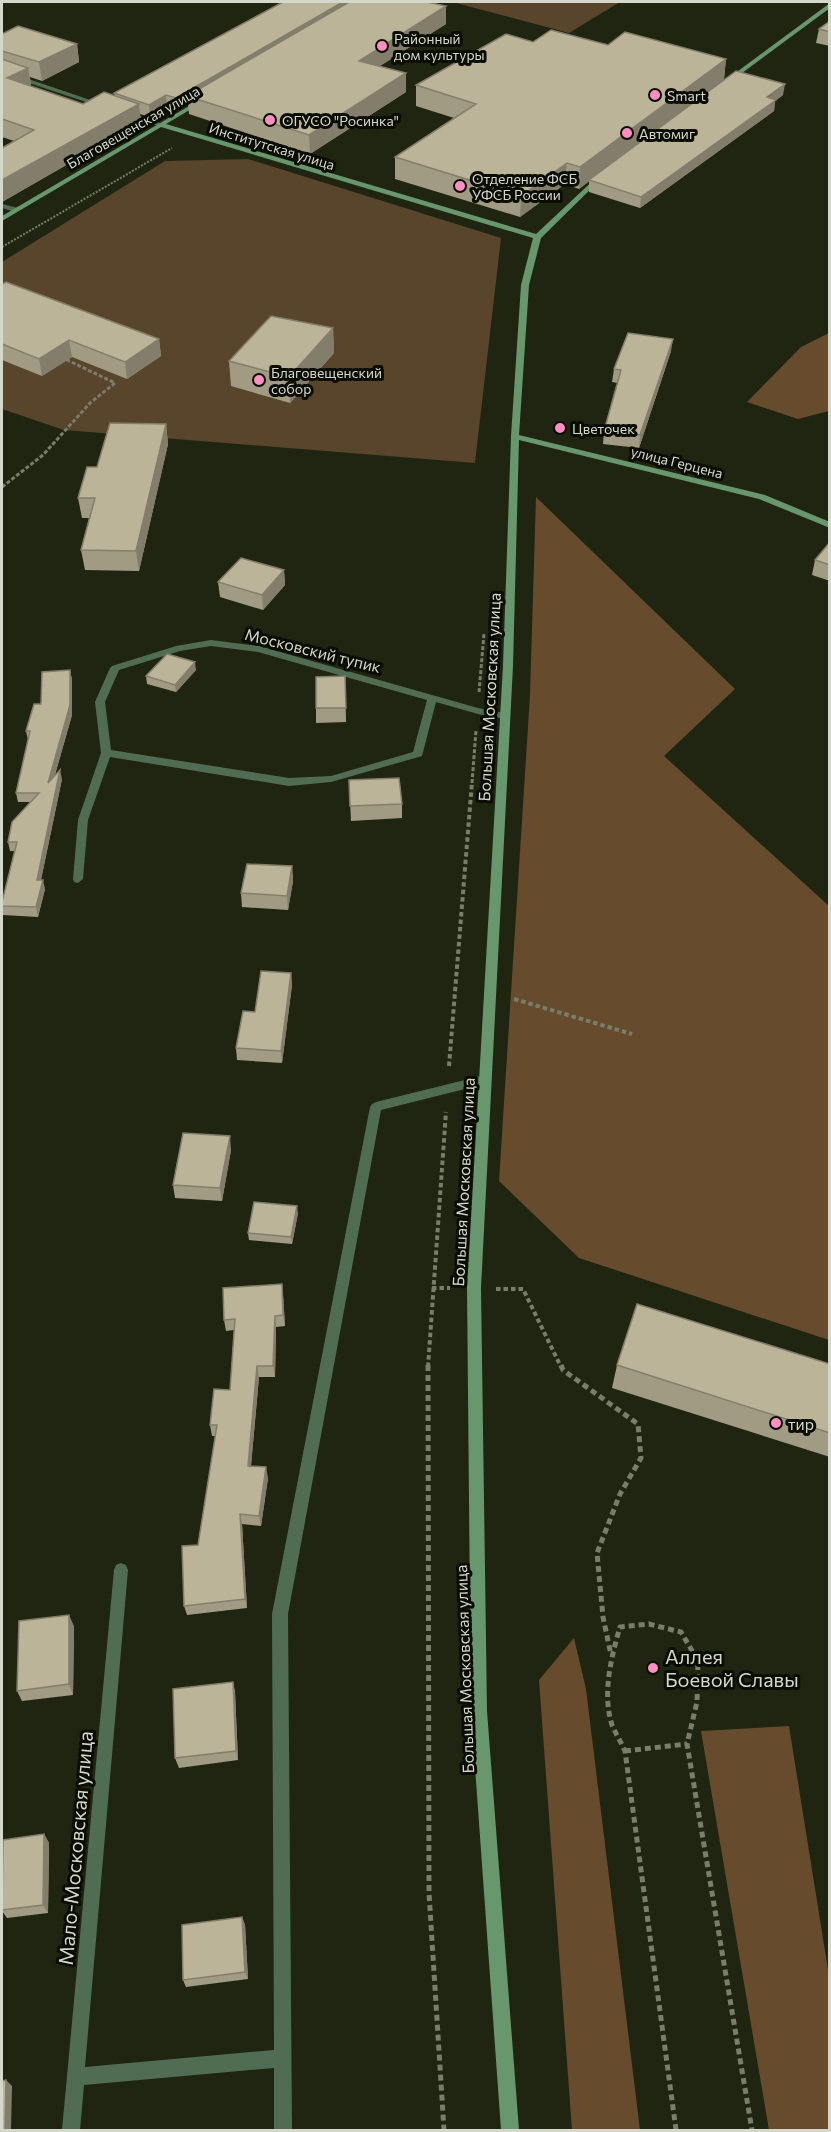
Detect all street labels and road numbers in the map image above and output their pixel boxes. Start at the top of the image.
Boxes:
street label: Благовещенская улица [64,82,202,172]
street label: Институтская улица [207,119,337,173]
street label: улица Герцена [629,442,725,482]
street label: Большая Московская улица [474,592,504,802]
street label: Московский тупик [243,624,383,676]
street label: Большая Московская улица [448,1077,478,1287]
street label: Большая Московская улица [451,1564,477,1774]
street label: Мало-Московская улица [53,1730,97,1966]

